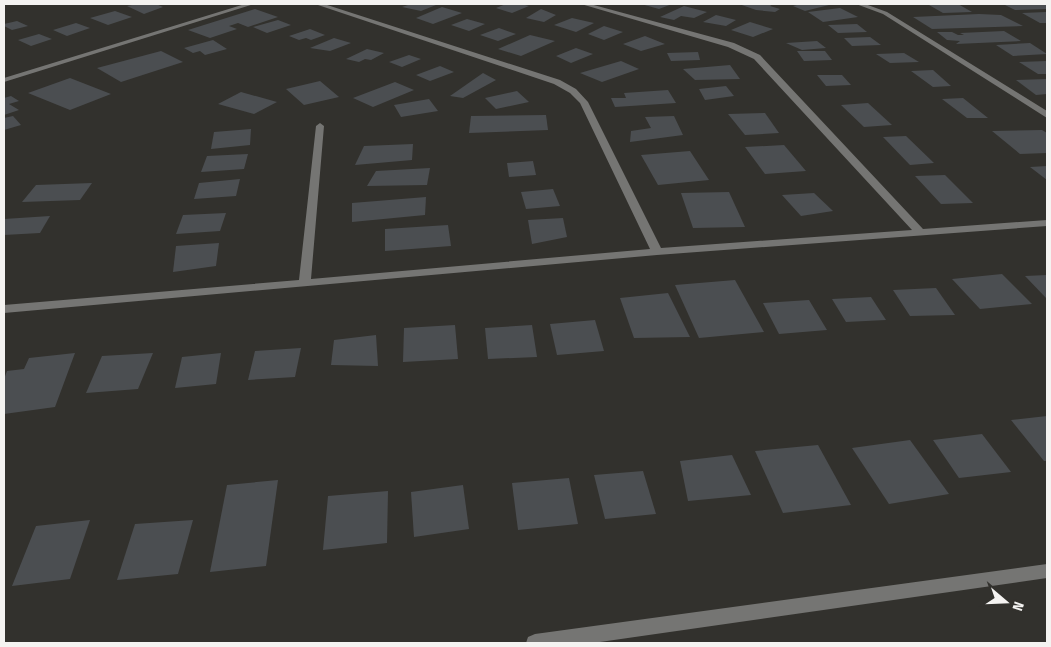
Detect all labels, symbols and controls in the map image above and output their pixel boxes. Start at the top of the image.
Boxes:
north arrow [981,577,1031,627]
text: N [1008,599,1027,613]

